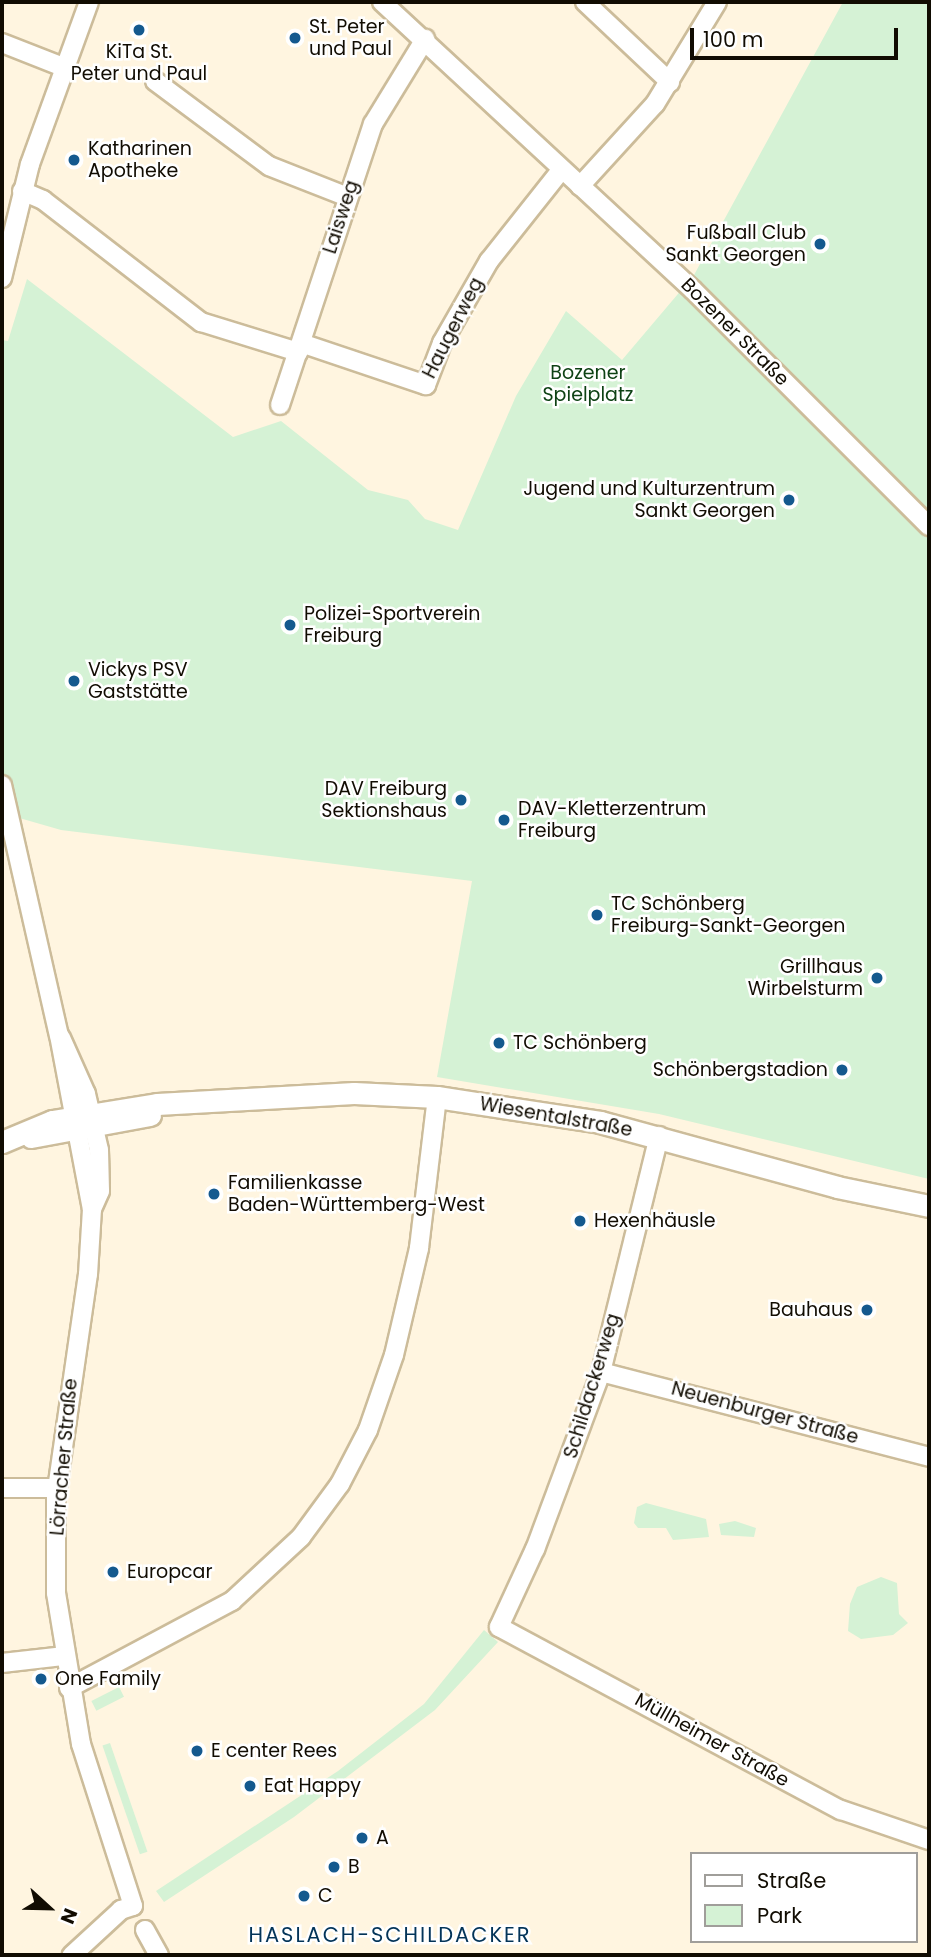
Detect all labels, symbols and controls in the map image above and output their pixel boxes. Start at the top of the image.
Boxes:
scale bar [693,14,901,58]
place label: St. Peter und Paul [309,16,392,60]
marker: KiTa St. Peter und Paul [131,22,147,38]
text: 100 m [703,25,763,54]
marker: St. Peter und Paul [287,30,303,46]
place label: KiTa St. Peter und Paul [71,41,207,85]
place label: Katharinen Apotheke [88,138,192,182]
marker: Katharinen Apotheke [66,152,82,168]
street label: Laisweg [318,177,364,257]
place label: Fußball Club Sankt Georgen [665,222,806,266]
marker: Fußball Club Sankt Georgen [812,236,828,252]
street label: Bozener Straße [676,273,794,391]
street label: Haugerweg [418,274,488,382]
park label: Bozener Spielplatz [542,362,634,406]
place label: Jugend und Kulturzentrum Sankt Georgen [523,478,775,522]
marker: Jugend und Kulturzentrum Sankt Georgen [781,492,797,508]
place label: Polizei-Sportverein Freiburg [304,603,480,647]
marker: Polizei-Sportverein Freiburg [282,617,298,633]
place label: Vickys PSV Gaststätte [88,659,188,703]
marker: Vickys PSV Gaststätte [66,673,82,689]
place label: DAV Freiburg Sektionshaus [321,778,447,822]
marker: DAV Freiburg Sektionshaus [453,792,469,808]
place label: DAV-Kletterzentrum Freiburg [518,798,706,842]
marker: DAV-Kletterzentrum Freiburg [496,812,512,828]
place label: TC Schönberg Freiburg-Sankt-Georgen [611,893,845,937]
marker: TC Schönberg Freiburg-Sankt-Georgen [589,907,605,923]
place label: Grillhaus Wirbelsturm [748,956,863,1000]
marker: Grillhaus Wirbelsturm [869,970,885,986]
place label: TC Schönberg [513,1032,647,1054]
marker: TC Schönberg [491,1035,507,1051]
place label: Schönbergstadion [653,1059,828,1081]
marker: Schönbergstadion [834,1062,850,1078]
street label: Wiesentalstraße [478,1092,634,1142]
place label: Familienkasse Baden-Württemberg-West [228,1172,485,1216]
marker: Familienkasse Baden-Württemberg-West [206,1186,222,1202]
place label: Hexenhäusle [594,1210,716,1232]
marker: Hexenhäusle [572,1213,588,1229]
place label: Bauhaus [769,1299,853,1321]
marker: Bauhaus [859,1302,875,1318]
street label: Schildackerweg [559,1311,625,1461]
street label: Lörracher Straße [46,1377,82,1537]
street label: Neuenburger Straße [669,1377,861,1449]
place label: Europcar [127,1561,212,1583]
marker: Europcar [105,1564,121,1580]
place label: One Family [55,1668,161,1690]
marker: One Family [33,1671,49,1687]
street label: Müllheimer Straße [631,1688,793,1792]
place label: E center Rees [211,1740,337,1762]
marker: E center Rees [189,1743,205,1759]
place label: Eat Happy [264,1775,361,1797]
marker: Eat Happy [242,1778,258,1794]
place label: A [376,1827,389,1849]
marker: A [354,1830,370,1846]
legend [690,1852,917,1943]
place label: B [348,1856,360,1878]
marker: B [326,1859,342,1875]
text: Straße [757,1866,826,1895]
north arrow [14,1873,84,1943]
place label: C [318,1885,333,1907]
marker: C [296,1888,312,1904]
text: Park [757,1901,802,1930]
text: N [54,1904,84,1928]
district label: HASLACH-SCHILDACKER [251,1922,529,1948]

